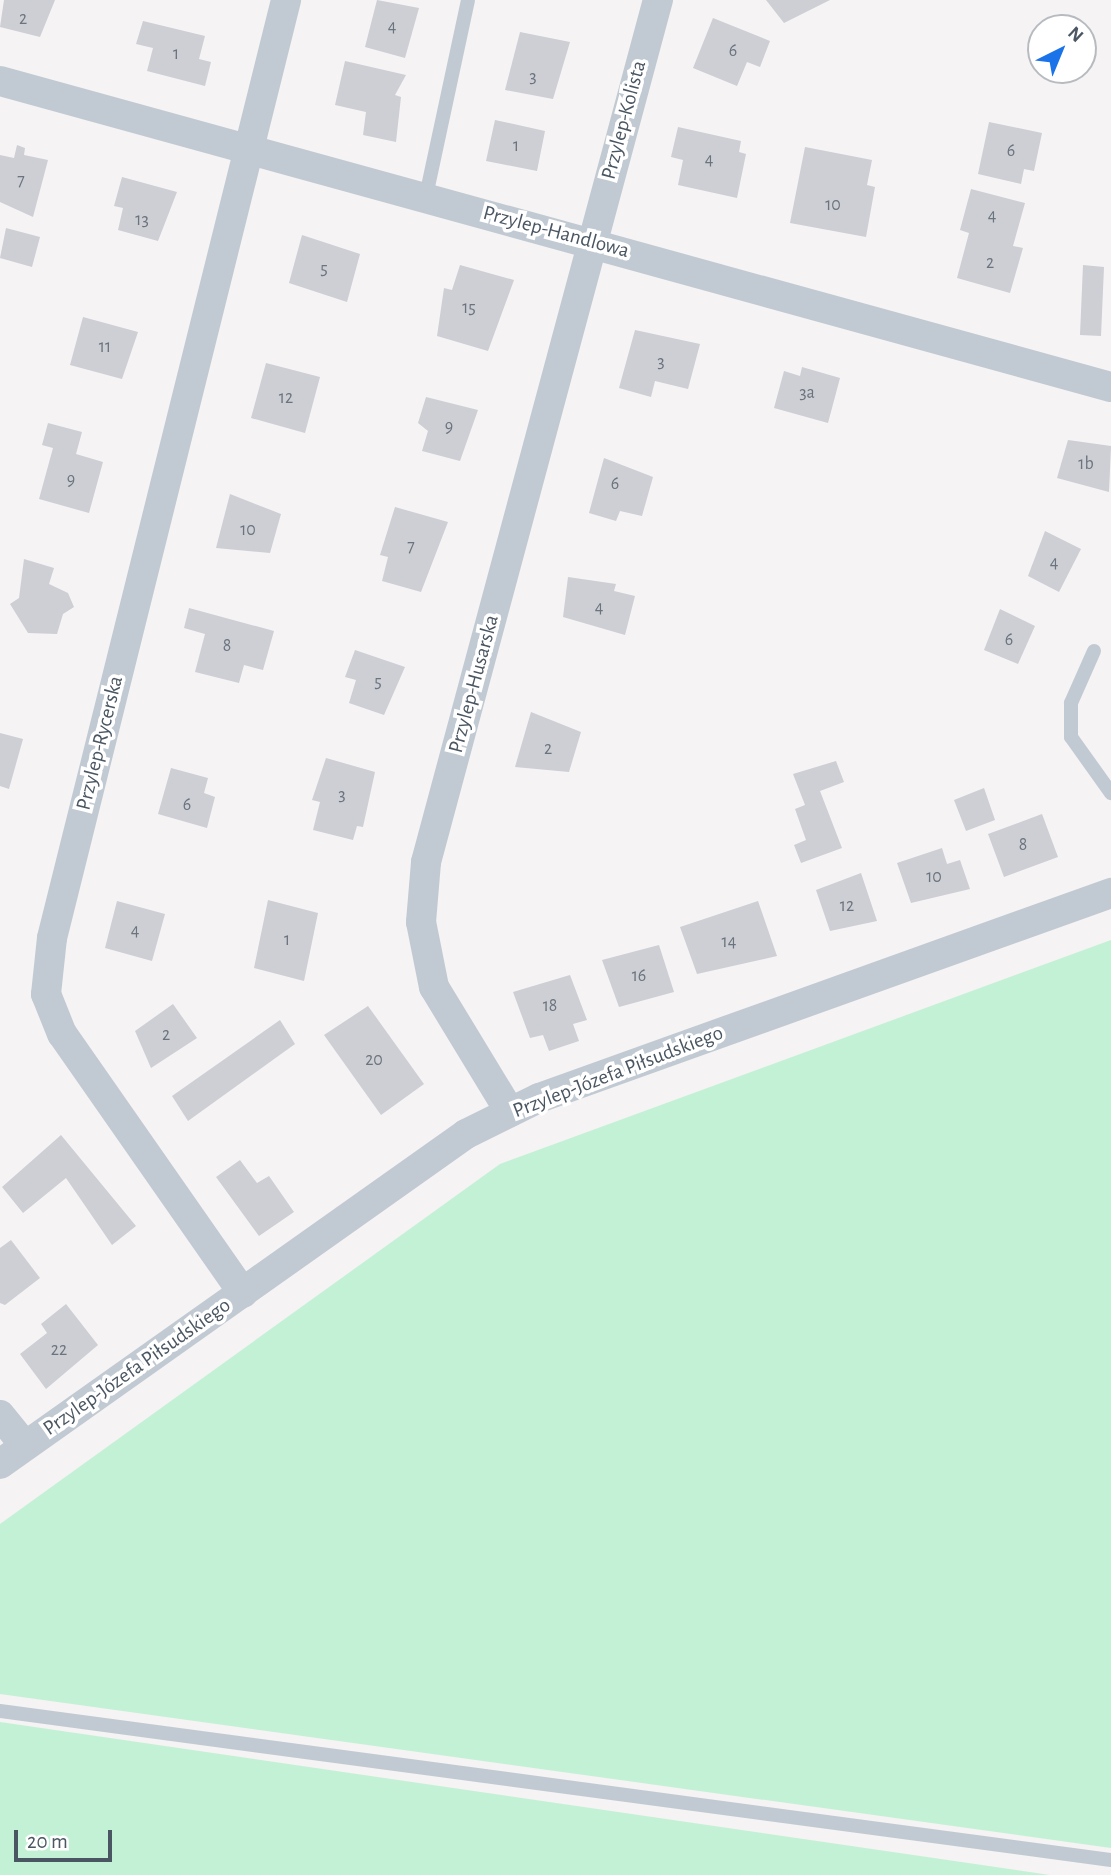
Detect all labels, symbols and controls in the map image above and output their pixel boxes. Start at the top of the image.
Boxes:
house number: 2 [19,8,27,30]
north arrow [1027,14,1097,84]
house number: 4 [388,16,396,38]
text: N [1064,23,1087,46]
house number: 6 [729,40,737,62]
house number: 1 [173,43,179,65]
street label: Przylep-Kolista [596,58,652,182]
house number: 3 [529,66,537,88]
house number: 1 [513,135,519,157]
house number: 6 [1007,140,1015,162]
house number: 4 [705,149,713,171]
house number: 7 [17,170,25,192]
house number: 10 [825,194,841,216]
street label: Przylep-Handlowa [480,200,632,264]
house number: 4 [988,205,996,227]
house number: 13 [135,209,149,231]
house number: 2 [986,252,994,274]
house number: 5 [320,258,328,280]
house number: 15 [462,297,476,319]
house number: 11 [99,336,111,358]
house number: 3 [657,351,665,373]
house number: 3a [799,382,815,404]
house number: 12 [279,387,293,409]
house number: 9 [445,416,453,438]
house number: 1b [1078,453,1094,475]
house number: 9 [67,469,75,491]
house number: 6 [611,473,619,495]
house number: 10 [240,519,256,541]
house number: 7 [407,536,415,558]
house number: 4 [1050,552,1058,574]
house number: 4 [595,597,603,619]
street label: Przylep-Husarska [443,612,505,756]
house number: 6 [1005,629,1013,651]
house number: 8 [223,635,231,657]
house number: 5 [374,671,382,693]
street label: Przylep-Rycerska [71,673,129,813]
house number: 2 [544,738,552,760]
house number: 3 [338,784,346,806]
house number: 6 [183,794,191,816]
house number: 8 [1019,834,1027,856]
house number: 10 [926,866,942,888]
house number: 12 [840,895,854,917]
house number: 4 [131,920,139,942]
house number: 1 [284,929,290,951]
house number: 14 [722,931,736,953]
house number: 16 [632,965,646,987]
house number: 18 [543,995,557,1017]
street label: Przylep-Józefa Piłsudskiego [509,1020,727,1124]
house number: 2 [162,1024,170,1046]
house number: 20 [365,1049,383,1071]
street label: Przylep-Józefa Piłsudskiego [38,1293,236,1441]
house number: 22 [51,1339,67,1361]
scale bar [18,1815,116,1859]
text: 20 m [27,1831,68,1852]

